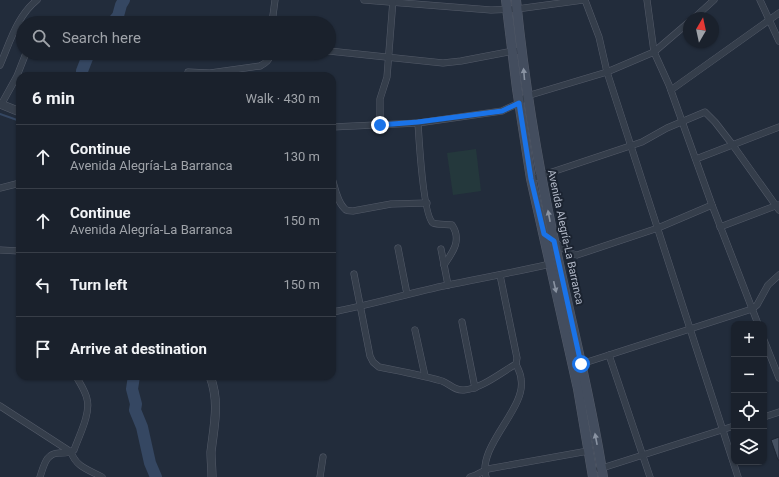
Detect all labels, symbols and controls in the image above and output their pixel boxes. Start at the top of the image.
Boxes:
north arrow [683,12,719,48]
search box [16,16,336,60]
icon: search [30,27,52,49]
text: Search here [62,29,141,47]
one-way arrow [521,68,527,80]
text: 6 min [32,88,75,108]
text: Walk · 430 m [245,91,320,106]
route end [371,116,389,134]
text: Continue [70,140,131,158]
icon: ahead [32,146,54,168]
text: 130 m [283,149,320,164]
text: Avenida Alegría-La Barranca [70,158,233,173]
street label: Avenida Alegría-La Barranca [545,168,586,306]
text: Continue [70,204,131,222]
icon: ahead [32,210,54,232]
one-way arrow [545,210,551,222]
text: 150 m [283,213,320,228]
text: Avenida Alegría-La Barranca [70,222,233,237]
icon: left [32,274,54,296]
text: Turn left [70,276,127,294]
text: 150 m [283,277,320,292]
one-way arrow [552,281,558,293]
map controls [731,321,767,465]
button: + [731,321,767,357]
icon: arrive [32,338,54,360]
text: Arrive at destination [70,340,207,358]
route start [572,355,590,373]
button: − [731,357,767,393]
button: locate [731,393,767,429]
button: layers [731,429,767,465]
one-way arrow [593,432,599,445]

